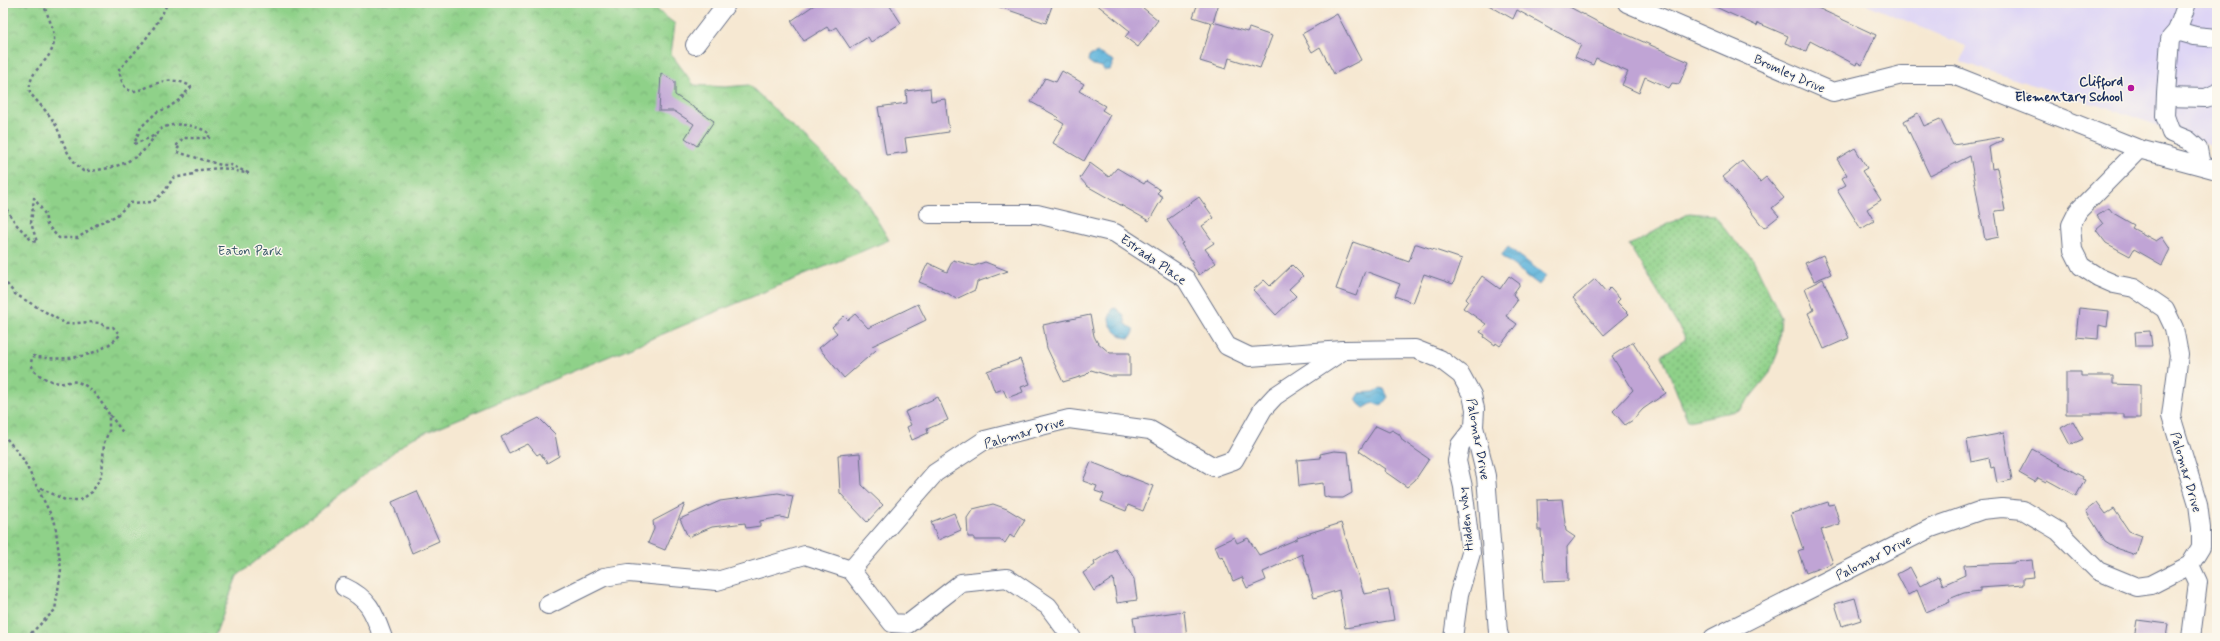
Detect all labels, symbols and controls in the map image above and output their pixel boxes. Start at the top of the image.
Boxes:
street label: Bromley Drive [1751,51,1828,98]
place label: Clifford Elementary School [2015,74,2123,106]
marker: Clifford Elementary School [2126,83,2136,93]
street label: Estrada Place [1117,231,1190,289]
park label: Eaton Park [218,243,283,260]
street label: Palomar Drive [1462,397,1493,482]
street label: Palomar Drive [982,414,1067,453]
street label: Palomar Drive [2166,430,2205,515]
street label: Hidden Way [1455,486,1478,552]
street label: Palomar Drive [1833,532,1915,585]

